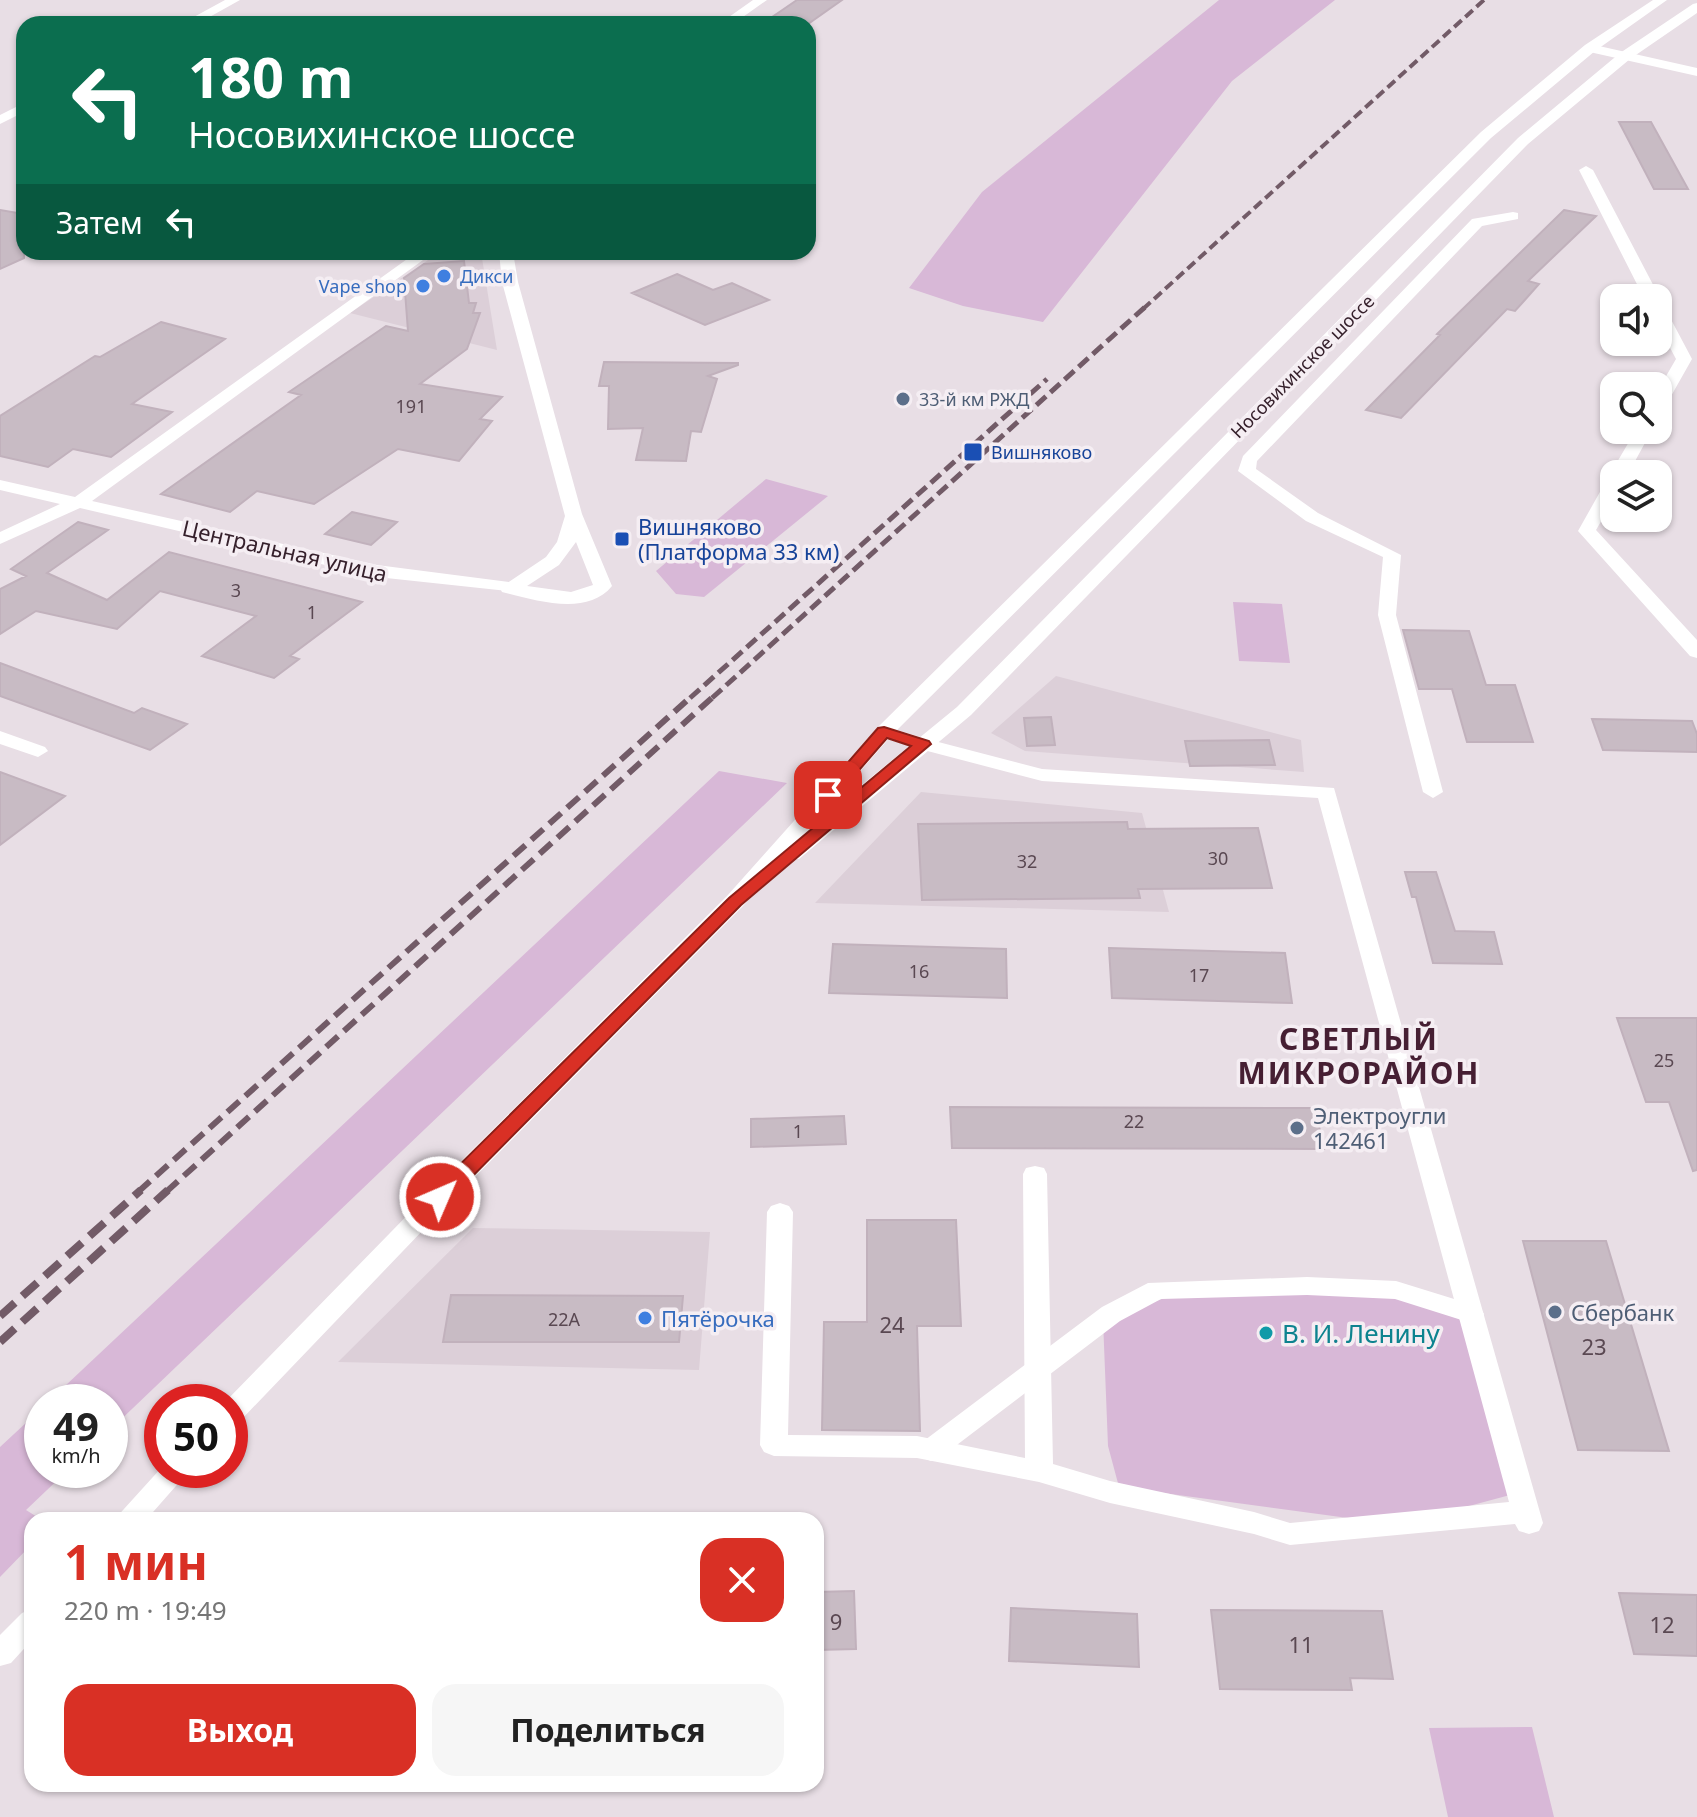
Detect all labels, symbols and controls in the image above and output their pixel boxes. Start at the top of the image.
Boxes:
text: 180 m [188,38,353,114]
icon: left [56,48,160,152]
text: Носовихинское шоссе [188,110,575,159]
icon: left [159,200,203,244]
text: Затем [56,202,143,243]
place label: Дикси [460,264,514,288]
marker: Дикси [435,267,453,285]
place label: Vape shop [319,274,407,298]
marker: Vape shop [414,277,432,295]
map controls [1600,284,1672,532]
button: sound [1600,284,1672,356]
street label: Носовихинское шоссе [1225,289,1379,443]
button: search [1600,372,1672,444]
place label: 33-й км РЖД [919,387,1029,411]
marker: 33-й км РЖД [894,390,912,408]
house number: 191 [396,394,426,418]
place label: Вишняково [991,440,1092,464]
marker: Вишняково [962,441,984,463]
button: layers [1600,460,1672,532]
place label: Вишняково (Платформа 33 км) [638,511,839,566]
street label: Центральная улица [180,512,390,588]
marker: Вишняково (Платформа 33 км) [613,530,631,548]
house number: 3 [231,578,241,602]
house number: 1 [307,600,317,624]
pin [794,761,862,829]
icon: arrive [806,773,850,817]
house number: 30 [1208,846,1228,870]
house number: 32 [1017,849,1037,873]
house number: 16 [909,959,929,983]
house number: 17 [1189,963,1209,987]
district label: СВЕТЛЫЙ МИКРОРАЙОН [1238,1018,1480,1093]
house number: 25 [1654,1048,1674,1072]
place label: Электроугли 142461 [1313,1100,1447,1155]
house number: 22 [1124,1109,1144,1133]
house number: 1 [793,1119,803,1143]
marker: Электроугли 142461 [1288,1119,1306,1137]
position arrow [398,1155,482,1239]
place label: Сбербанк [1571,1297,1675,1327]
place label: Пятёрочка [661,1303,775,1333]
marker: Сбербанк [1546,1303,1564,1321]
house number: 22А [548,1307,581,1331]
marker: Пятёрочка [636,1309,654,1327]
house number: 24 [879,1309,905,1339]
place label: В. И. Ленину [1282,1315,1441,1351]
marker: В. И. Ленину [1257,1324,1275,1342]
house number: 23 [1581,1331,1607,1361]
speed limit sign: 50 [144,1384,248,1488]
text: 49 [53,1398,99,1453]
text: km/h [51,1442,101,1469]
text: 1 мин [64,1529,208,1594]
button: close [700,1538,784,1622]
text: 220 m · 19:49 [64,1592,227,1628]
house number: 9 [830,1606,842,1636]
house number: 12 [1649,1609,1675,1639]
house number: 11 [1288,1629,1314,1659]
button: Выход [64,1684,416,1776]
button: Поделиться [432,1684,784,1776]

